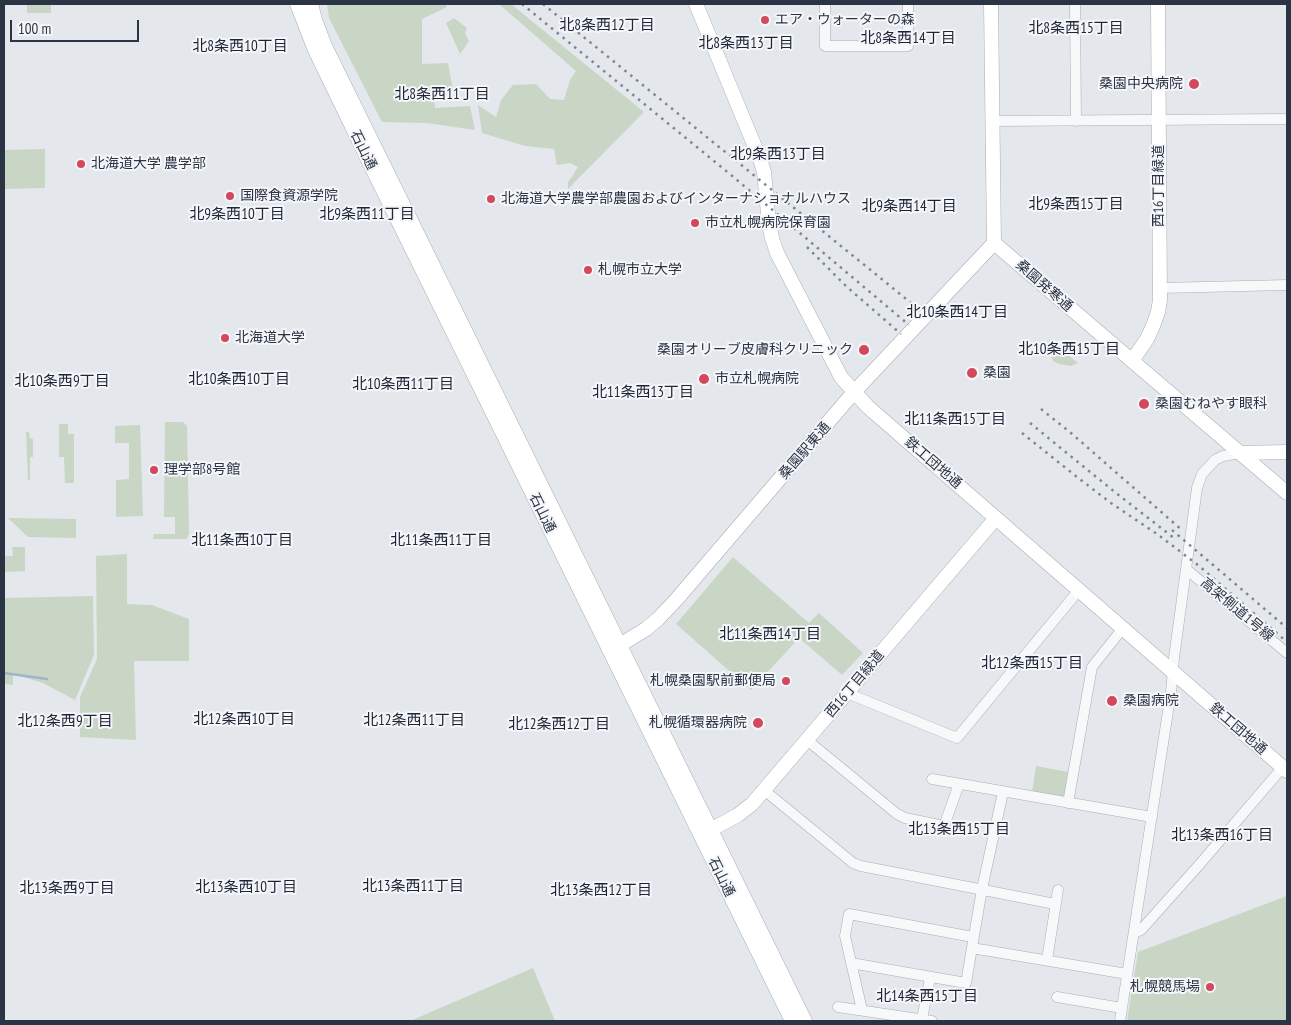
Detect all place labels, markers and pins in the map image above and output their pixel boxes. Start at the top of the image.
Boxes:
place label: エア・ウォーターの森 [775,12,915,28]
marker: エア・ウォーターの森 [759,14,771,26]
place label: 桑園中央病院 [1099,76,1183,92]
marker: 桑園中央病院 [1187,77,1201,91]
place label: 北海道大学 農学部 [91,156,206,172]
marker: 北海道大学 農学部 [75,158,87,170]
place label: 国際食資源学院 [240,188,338,204]
marker: 国際食資源学院 [224,190,236,202]
place label: 北海道大学農学部農園およびインターナショナルハウス [501,191,851,207]
marker: 北海道大学農学部農園およびインターナショナルハウス [485,193,497,205]
place label: 市立札幌病院保育園 [705,215,831,231]
marker: 市立札幌病院保育園 [689,217,701,229]
place label: 札幌市立大学 [598,262,682,278]
marker: 札幌市立大学 [582,264,594,276]
place label: 北海道大学 [235,330,305,346]
marker: 北海道大学 [219,332,231,344]
place label: 桑園オリーブ皮膚科クリニック [657,342,853,358]
marker: 桑園オリーブ皮膚科クリニック [857,343,871,357]
place label: 桑園 [983,365,1011,381]
marker: 桑園 [965,366,979,380]
place label: 市立札幌病院 [715,371,799,387]
marker: 市立札幌病院 [697,372,711,386]
place label: 桑園むねやす眼科 [1155,396,1267,412]
marker: 桑園むねやす眼科 [1137,397,1151,411]
place label: 理学部8号館 [164,462,240,478]
marker: 理学部8号館 [148,464,160,476]
place label: 札幌桑園駅前郵便局 [650,673,776,689]
marker: 札幌桑園駅前郵便局 [780,675,792,687]
place label: 桑園病院 [1123,693,1179,709]
marker: 桑園病院 [1105,694,1119,708]
place label: 札幌循環器病院 [649,715,747,731]
marker: 札幌循環器病院 [751,716,765,730]
place label: 札幌競馬場 [1130,979,1200,995]
marker: 札幌競馬場 [1204,981,1216,993]

